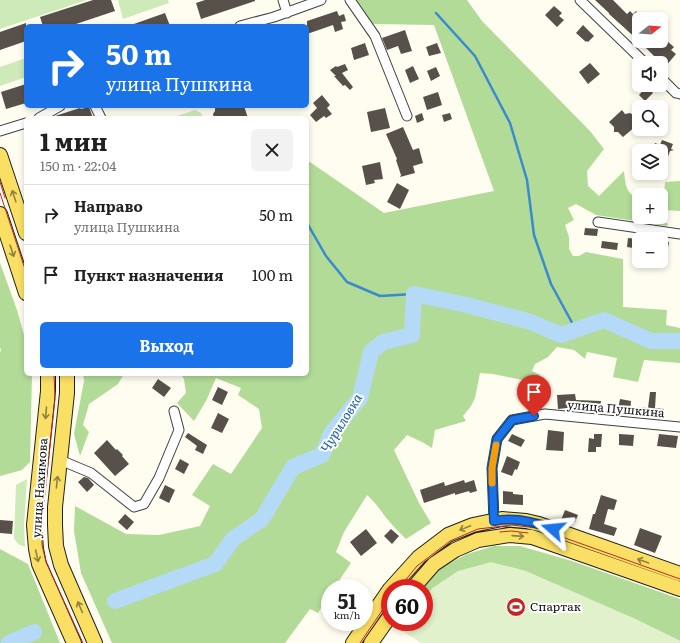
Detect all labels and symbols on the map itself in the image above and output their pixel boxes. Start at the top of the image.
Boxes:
north arrow [632,12,668,48]
one-way arrow [10,190,17,203]
one-way arrow [9,245,16,258]
pin [517,375,551,416]
water label: Чуриловка [315,389,366,456]
street label: улица Пушкина [567,395,666,421]
one-way arrow [42,406,49,419]
street label: улица Нахимова [27,437,52,539]
one-way arrow [54,476,61,489]
position arrow [532,508,574,550]
one-way arrow [460,524,472,532]
one-way arrow [511,532,524,539]
one-way arrow [34,549,42,562]
one-way arrow [637,557,650,564]
speed limit sign: 60 [381,579,433,631]
sports icon: Спартак [505,596,527,618]
place label: Спартак [530,597,581,615]
one-way arrow [76,602,83,614]

